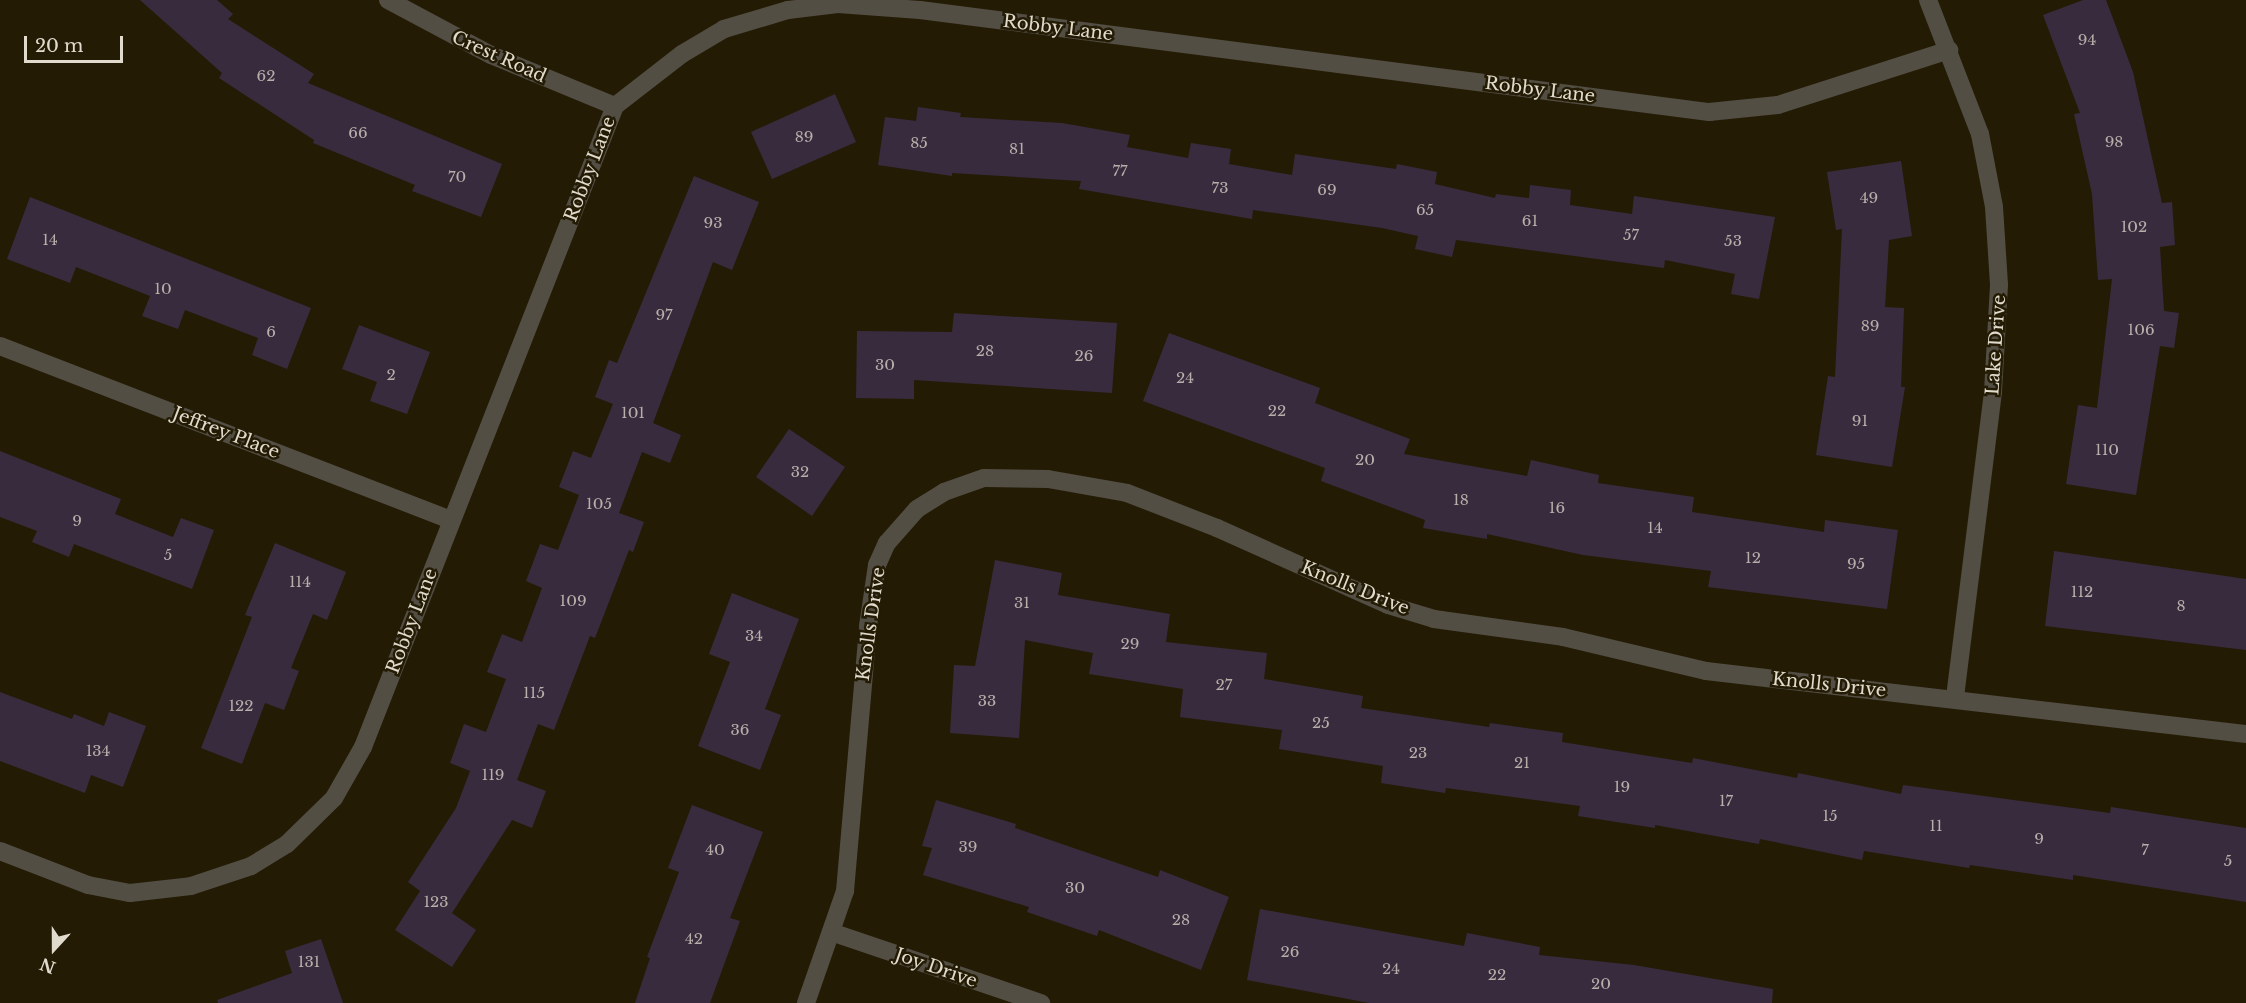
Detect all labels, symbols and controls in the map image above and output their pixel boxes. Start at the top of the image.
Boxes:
street label: Robby Lane [1001,10,1115,46]
scale bar [27,24,126,62]
street label: Crest Road [448,27,550,87]
house number: 94 [2078,31,2096,49]
text: 20 m [35,35,83,57]
house number: 62 [257,67,275,85]
street label: Robby Lane [1483,72,1597,108]
street label: Robby Lane [560,113,620,225]
house number: 66 [348,124,368,142]
house number: 89 [795,128,813,146]
house number: 98 [2105,133,2123,151]
house number: 85 [910,134,928,152]
house number: 81 [1009,140,1025,158]
house number: 77 [1112,162,1128,180]
house number: 70 [448,168,466,186]
house number: 73 [1212,179,1228,197]
house number: 69 [1317,181,1337,199]
house number: 49 [1860,189,1878,207]
house number: 65 [1416,201,1434,219]
house number: 61 [1522,212,1538,230]
house number: 93 [704,214,722,232]
house number: 102 [2121,218,2147,236]
house number: 57 [1623,226,1639,244]
house number: 14 [42,231,58,249]
house number: 53 [1724,232,1742,250]
house number: 10 [154,280,172,298]
street label: Lake Drive [1982,294,2010,396]
house number: 97 [655,306,673,324]
house number: 89 [1861,317,1879,335]
house number: 106 [2127,321,2155,339]
house number: 6 [266,323,276,341]
house number: 28 [976,342,994,360]
house number: 26 [1075,347,1093,365]
house number: 30 [875,356,895,374]
house number: 2 [386,366,396,384]
house number: 24 [1176,369,1194,387]
house number: 22 [1268,402,1286,420]
street label: Jeffrey Place [169,403,283,463]
house number: 101 [621,404,645,422]
house number: 91 [1852,412,1868,430]
house number: 110 [2095,441,2119,459]
house number: 20 [1355,451,1375,469]
house number: 32 [791,463,809,481]
house number: 18 [1453,491,1469,509]
house number: 105 [586,495,612,513]
house number: 16 [1549,499,1565,517]
house number: 9 [72,512,82,530]
house number: 14 [1647,519,1663,537]
house number: 5 [164,546,172,564]
house number: 12 [1745,549,1761,567]
house number: 95 [1847,555,1865,573]
street label: Knolls Drive [1298,557,1412,619]
street label: Robby Lane [382,565,442,677]
street label: Knolls Drive [852,566,890,682]
house number: 114 [289,573,311,591]
house number: 112 [2071,583,2093,601]
house number: 109 [559,592,587,610]
house number: 31 [1014,594,1030,612]
house number: 8 [2176,597,2186,615]
house number: 34 [745,627,763,645]
house number: 29 [1121,635,1139,653]
street label: Knolls Drive [1771,668,1887,702]
house number: 27 [1216,676,1232,694]
house number: 115 [523,684,545,702]
house number: 33 [978,692,996,710]
house number: 122 [228,697,254,715]
house number: 25 [1312,714,1330,732]
house number: 36 [731,721,749,739]
house number: 134 [86,742,110,760]
house number: 23 [1409,744,1427,762]
house number: 21 [1514,754,1530,772]
house number: 119 [481,766,505,784]
house number: 19 [1614,778,1630,796]
house number: 17 [1719,792,1733,810]
house number: 15 [1822,807,1838,825]
house number: 11 [1929,817,1943,835]
house number: 9 [2034,830,2044,848]
house number: 39 [959,838,977,856]
house number: 40 [705,841,725,859]
house number: 7 [2141,841,2149,859]
house number: 5 [2224,852,2232,870]
house number: 30 [1065,879,1085,897]
house number: 123 [423,893,449,911]
house number: 28 [1172,911,1190,929]
north arrow [24,919,84,979]
house number: 42 [685,930,703,948]
house number: 26 [1281,943,1299,961]
street label: Joy Drive [892,944,980,992]
house number: 131 [298,953,320,971]
text: N [37,954,58,978]
house number: 24 [1382,960,1400,978]
house number: 22 [1488,966,1506,984]
house number: 20 [1591,975,1611,993]

